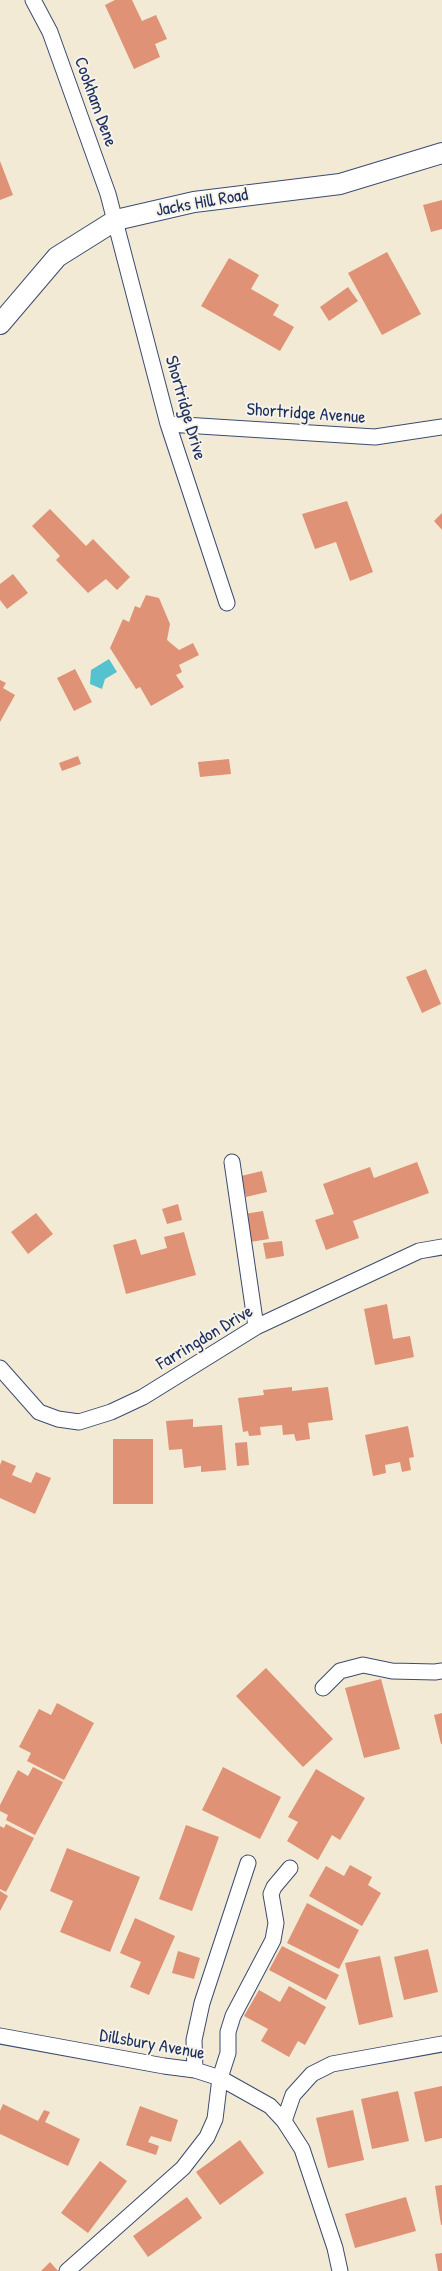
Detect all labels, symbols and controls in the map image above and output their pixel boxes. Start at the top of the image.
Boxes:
street label: Cookham Dene [69,54,121,150]
street label: Jacks Hill Road [154,184,250,222]
street label: Shortridge Drive [160,353,210,463]
street label: Shortridge Avenue [246,399,366,429]
street label: Farringdon Drive [153,1301,257,1375]
street label: Dillsbury Avenue [98,2025,206,2065]

